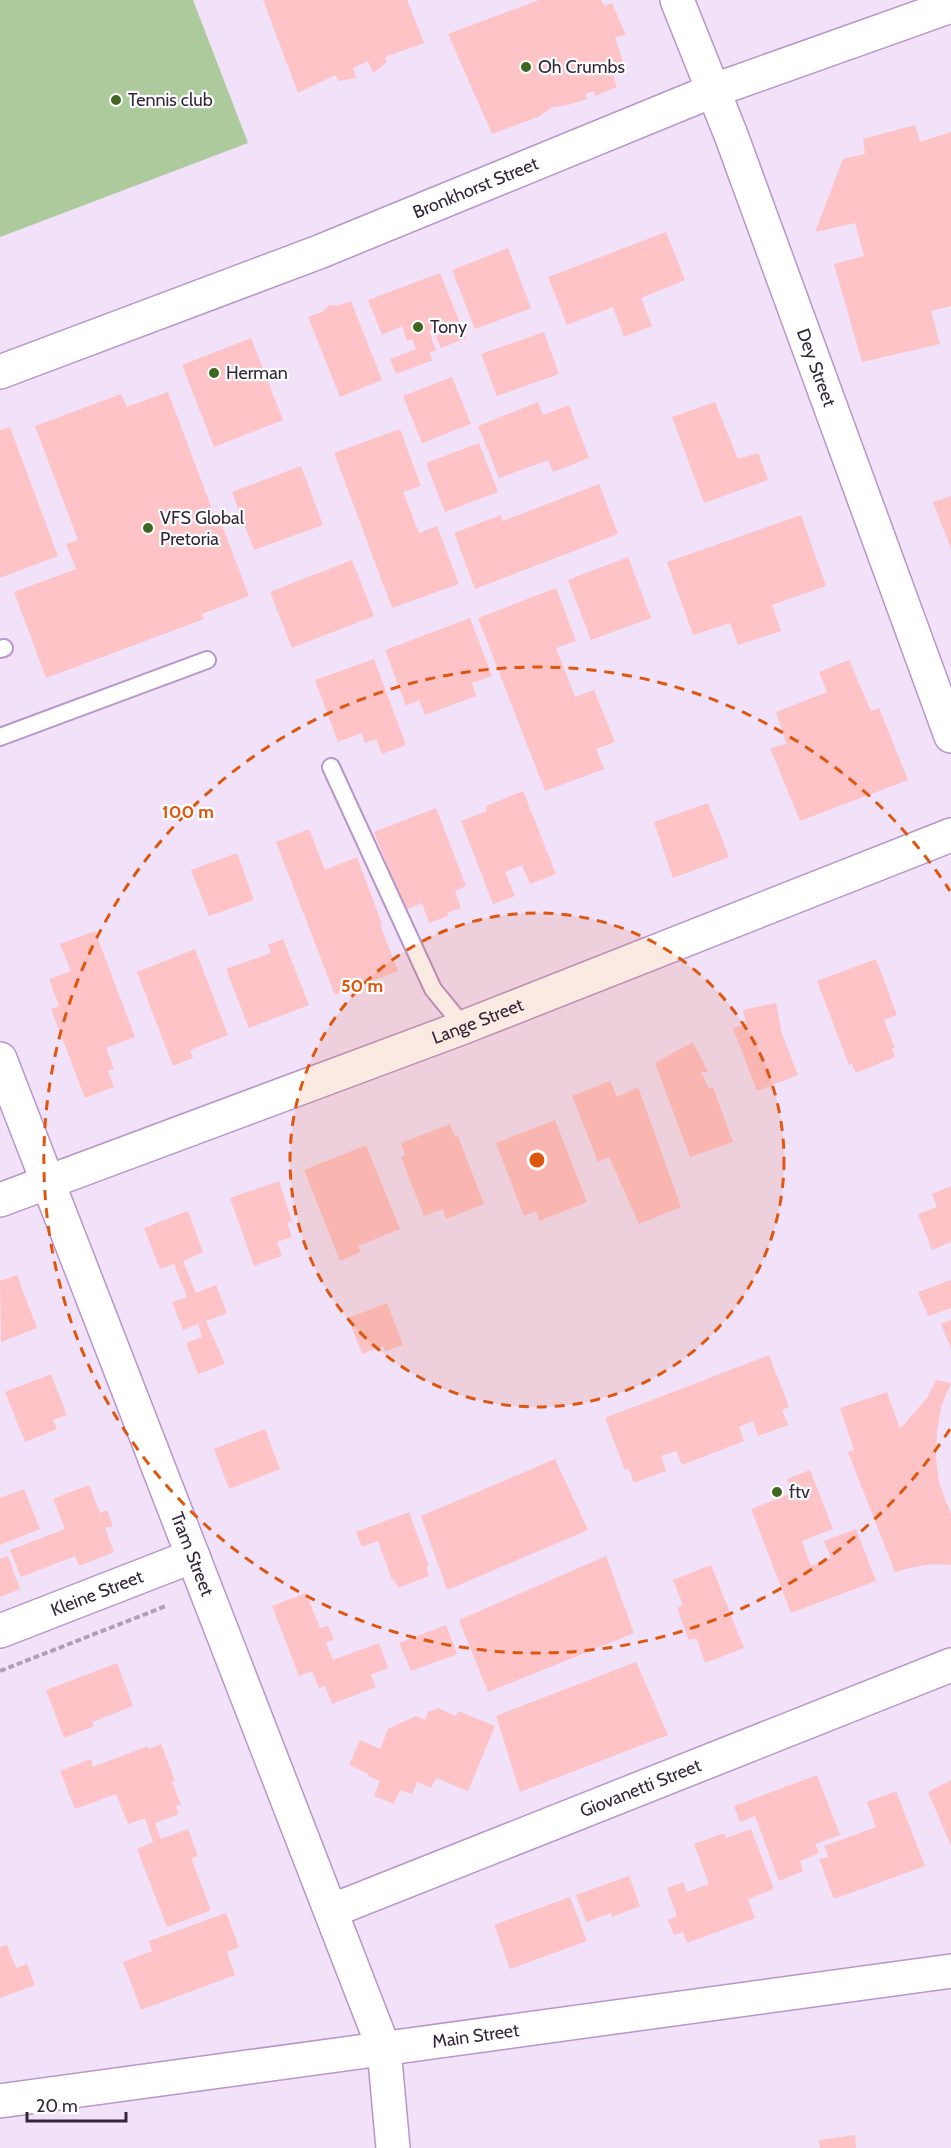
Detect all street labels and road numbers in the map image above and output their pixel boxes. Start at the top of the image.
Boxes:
street label: Bronkhorst Street [410,152,541,223]
street label: Dey Street [792,325,840,410]
street label: Lange Street [429,994,527,1049]
street label: Tram Street [166,1509,218,1599]
street label: Kleine Street [48,1565,146,1621]
street label: Giovanetti Street [577,1754,704,1822]
street label: Main Street [431,2019,520,2053]

